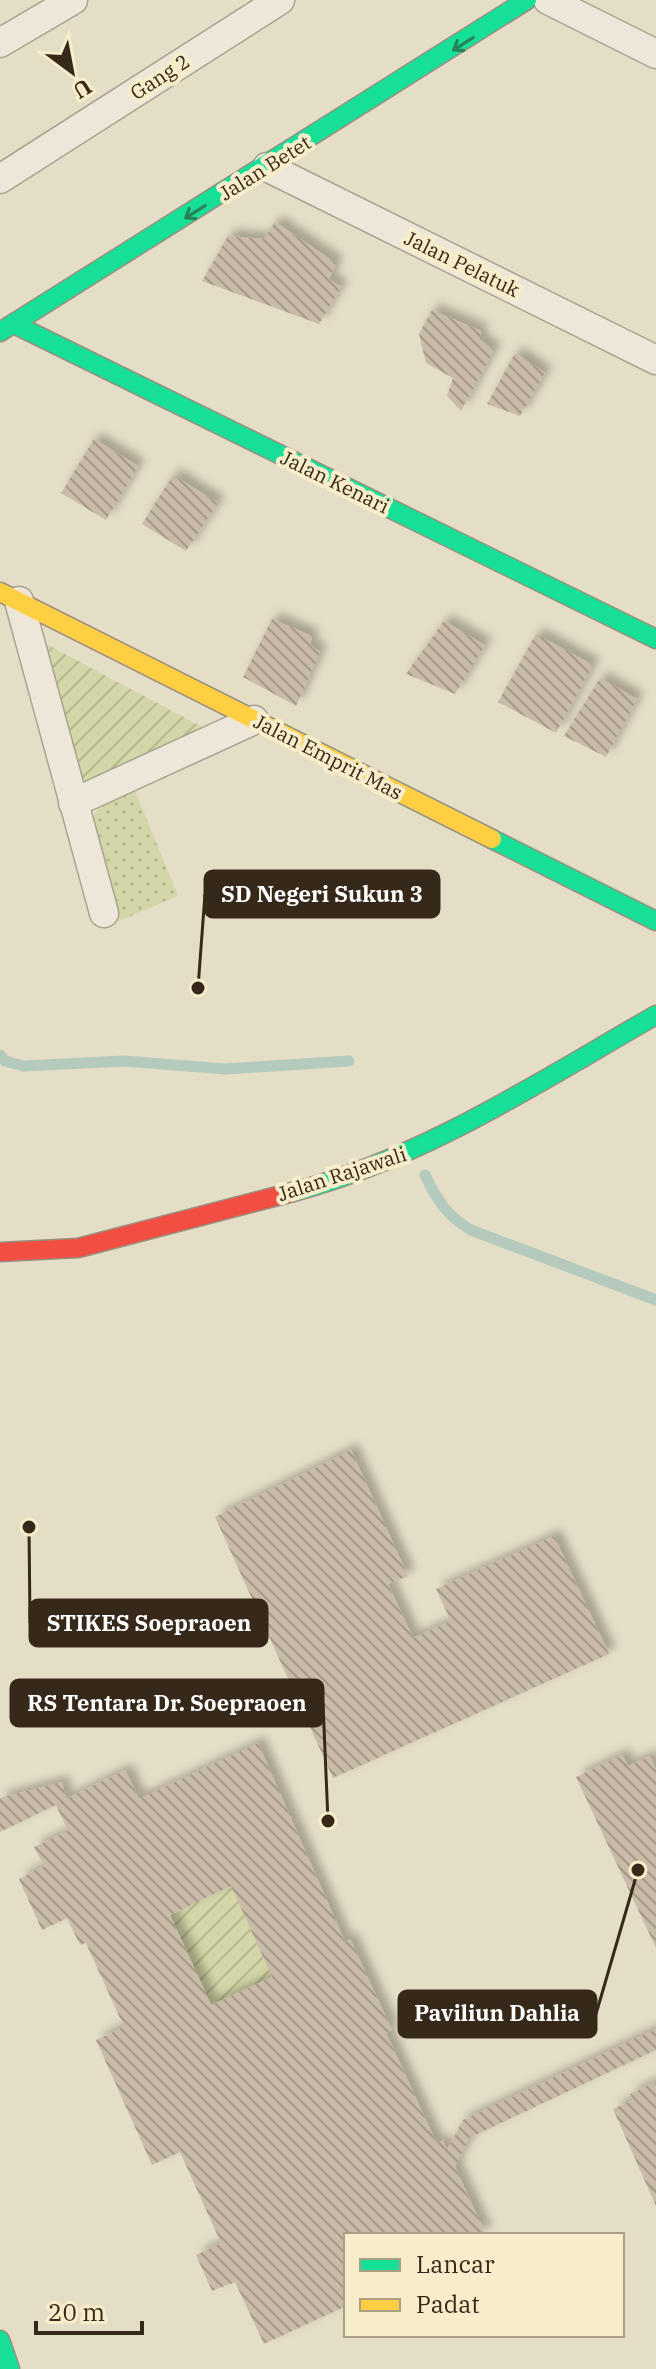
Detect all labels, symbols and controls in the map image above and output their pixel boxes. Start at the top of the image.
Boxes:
north arrow [32,32,112,112]
one-way arrow [452,35,474,52]
street label: Gang 2 [125,47,195,106]
text: U [68,73,98,106]
street label: Jalan Betet [214,129,316,206]
one-way arrow [184,204,207,220]
street label: Jalan Pelatuk [400,224,525,303]
street label: Jalan Kenari [276,444,394,519]
street label: Jalan Emprit Mas [249,707,407,806]
callout: SD Negeri Sukun 3 [205,871,439,917]
text: SD Negeri Sukun 3 [221,879,423,908]
street label: Jalan Rajawali [274,1140,410,1207]
callout: STIKES Soepraoen [30,1600,267,1646]
text: STIKES Soepraoen [47,1608,251,1637]
callout: RS Tentara Dr. Soepraoen [11,1680,323,1726]
text: RS Tentara Dr. Soepraoen [27,1688,307,1717]
callout: Paviliun Dahlia [399,1991,596,2037]
text: Paviliun Dahlia [414,1998,580,2027]
legend [344,2233,624,2337]
text: Lancar [416,2248,495,2280]
scale bar [36,2285,142,2335]
text: Padat [416,2288,480,2320]
text: 20 m [48,2296,105,2328]

